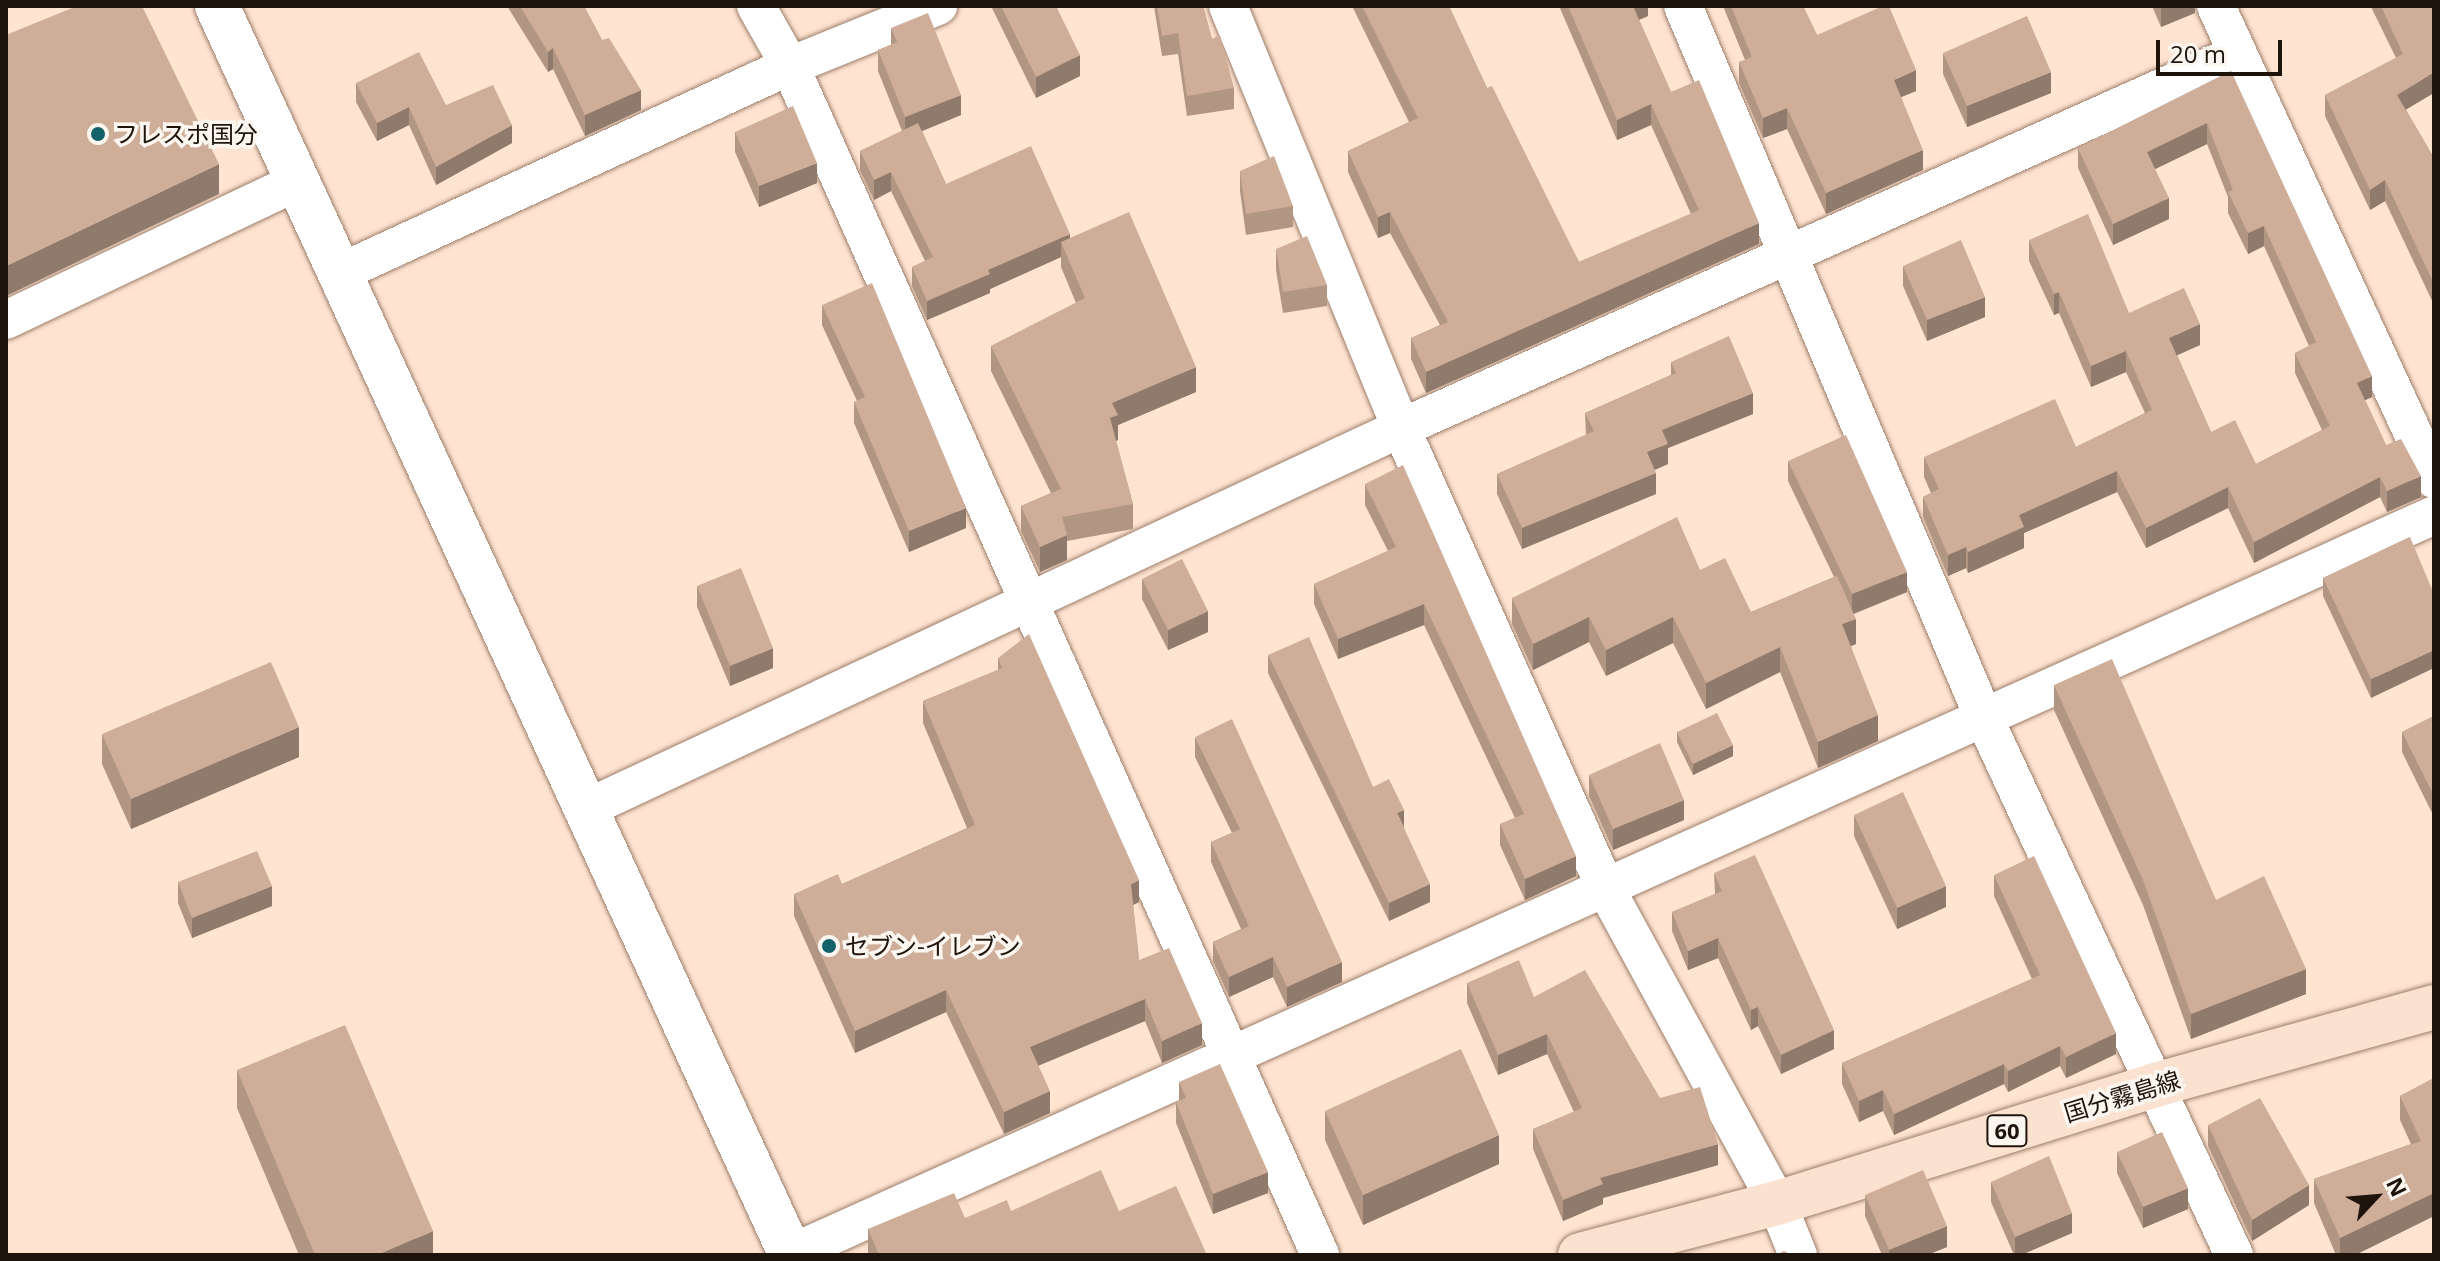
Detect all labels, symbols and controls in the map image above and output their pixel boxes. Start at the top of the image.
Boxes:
scale bar [2160,24,2286,74]
text: 20 m [2170,37,2226,70]
place label: フレスポ国分 [114,120,258,148]
marker: フレスポ国分 [89,125,107,143]
place label: セブン-イレブン [845,932,1021,960]
marker: セブン-イレブン [820,937,838,955]
street label: 国分霧島線 [2060,1065,2184,1127]
road number: 60 [1985,1113,2029,1149]
north arrow [2336,1157,2416,1237]
text: N [2380,1172,2415,1201]

